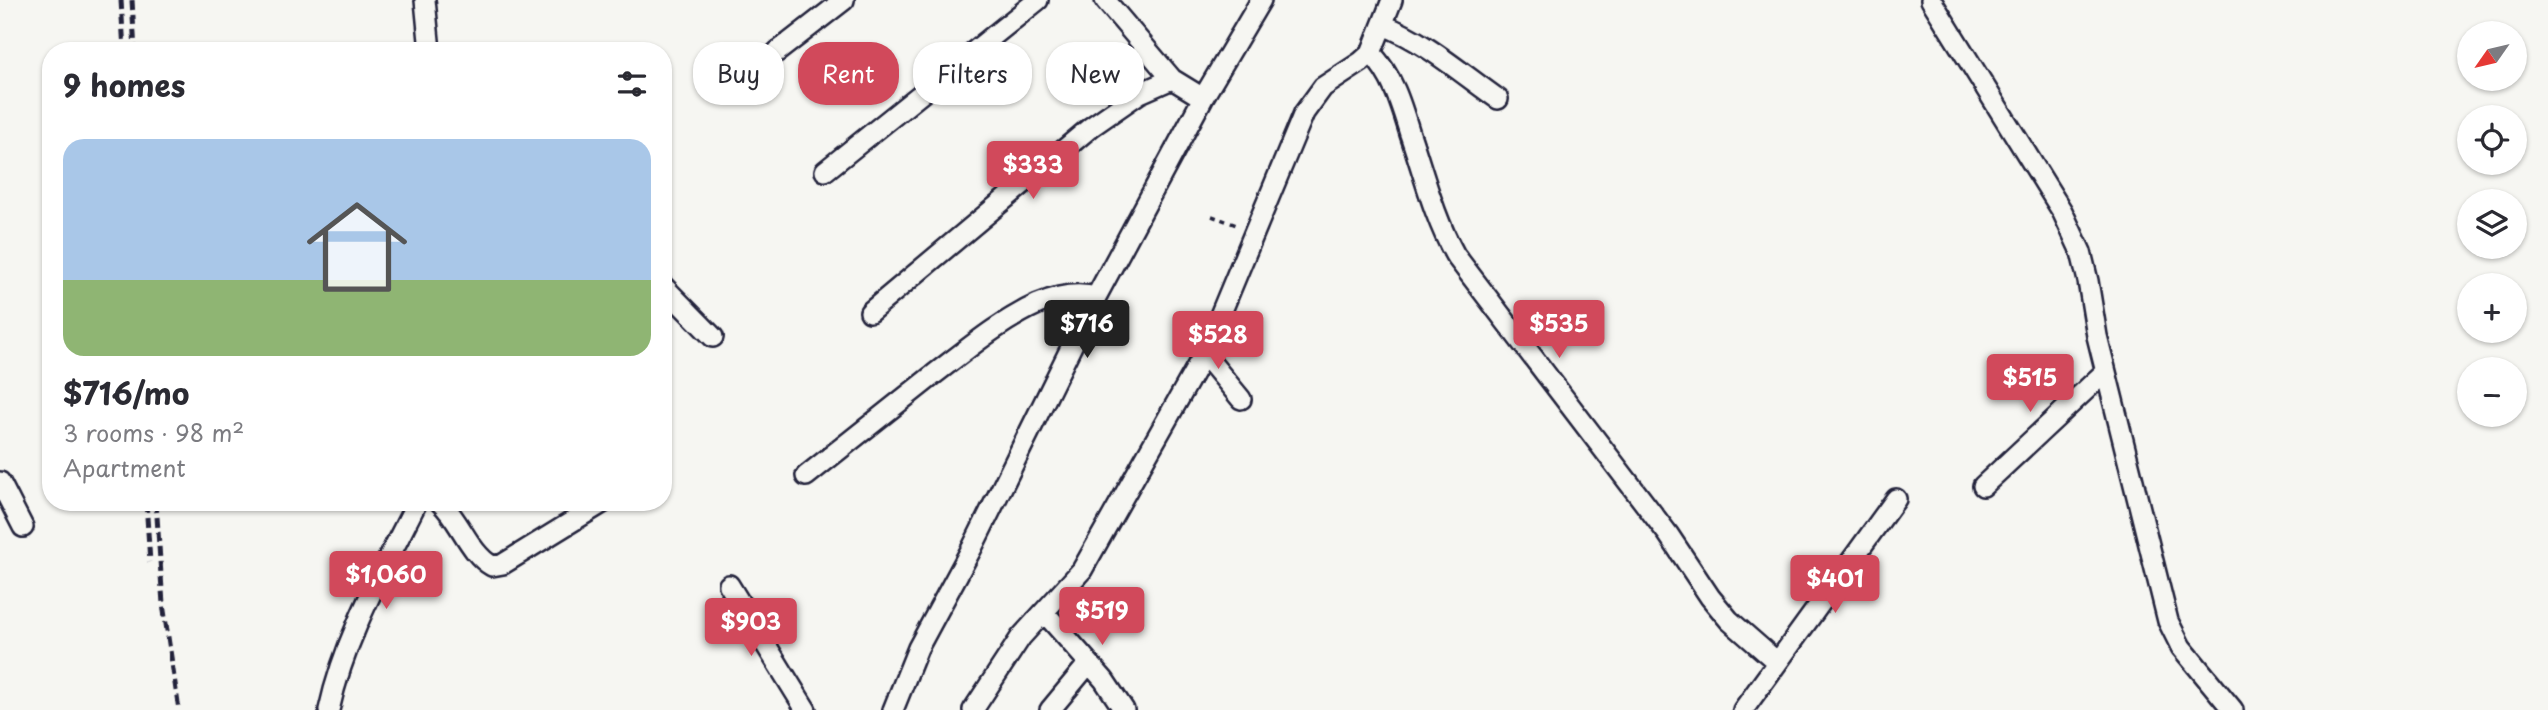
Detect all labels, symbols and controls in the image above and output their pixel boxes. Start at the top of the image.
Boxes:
north arrow [2457,21,2527,91]
map controls [2457,21,2527,427]
chip: Buy [693,42,784,105]
chip: Rent [798,42,899,105]
chip: Filters [913,42,1032,105]
chip: New [1046,42,1144,105]
text: 9 homes [63,62,185,107]
icon: filters [613,65,651,103]
button: locate [2457,105,2527,175]
pin: $333 [992,142,1074,201]
text: $333 [1003,146,1063,181]
icon: home [294,184,420,310]
button: layers [2457,189,2527,259]
button: + [2457,273,2527,343]
pin: $716 [1046,300,1128,360]
pin: $535 [1518,300,1600,360]
text: $716 [1060,305,1114,340]
text: $535 [1529,305,1589,340]
pin: $528 [1177,312,1259,371]
text: $528 [1188,316,1248,351]
pin: $515 [1989,354,2071,414]
button: − [2457,357,2527,427]
text: $515 [2003,359,2057,394]
text: $716/mo [63,370,189,415]
text: 3 rooms · 98 m² [63,415,244,450]
text: Apartment [63,450,186,485]
pin: $1,060 [329,552,443,611]
text: $1,060 [345,556,427,591]
pin: $401 [1794,556,1876,615]
text: $401 [1806,560,1864,595]
pin: $519 [1061,588,1143,647]
text: $519 [1075,592,1129,627]
pin: $903 [710,598,792,658]
text: $903 [721,603,781,638]

